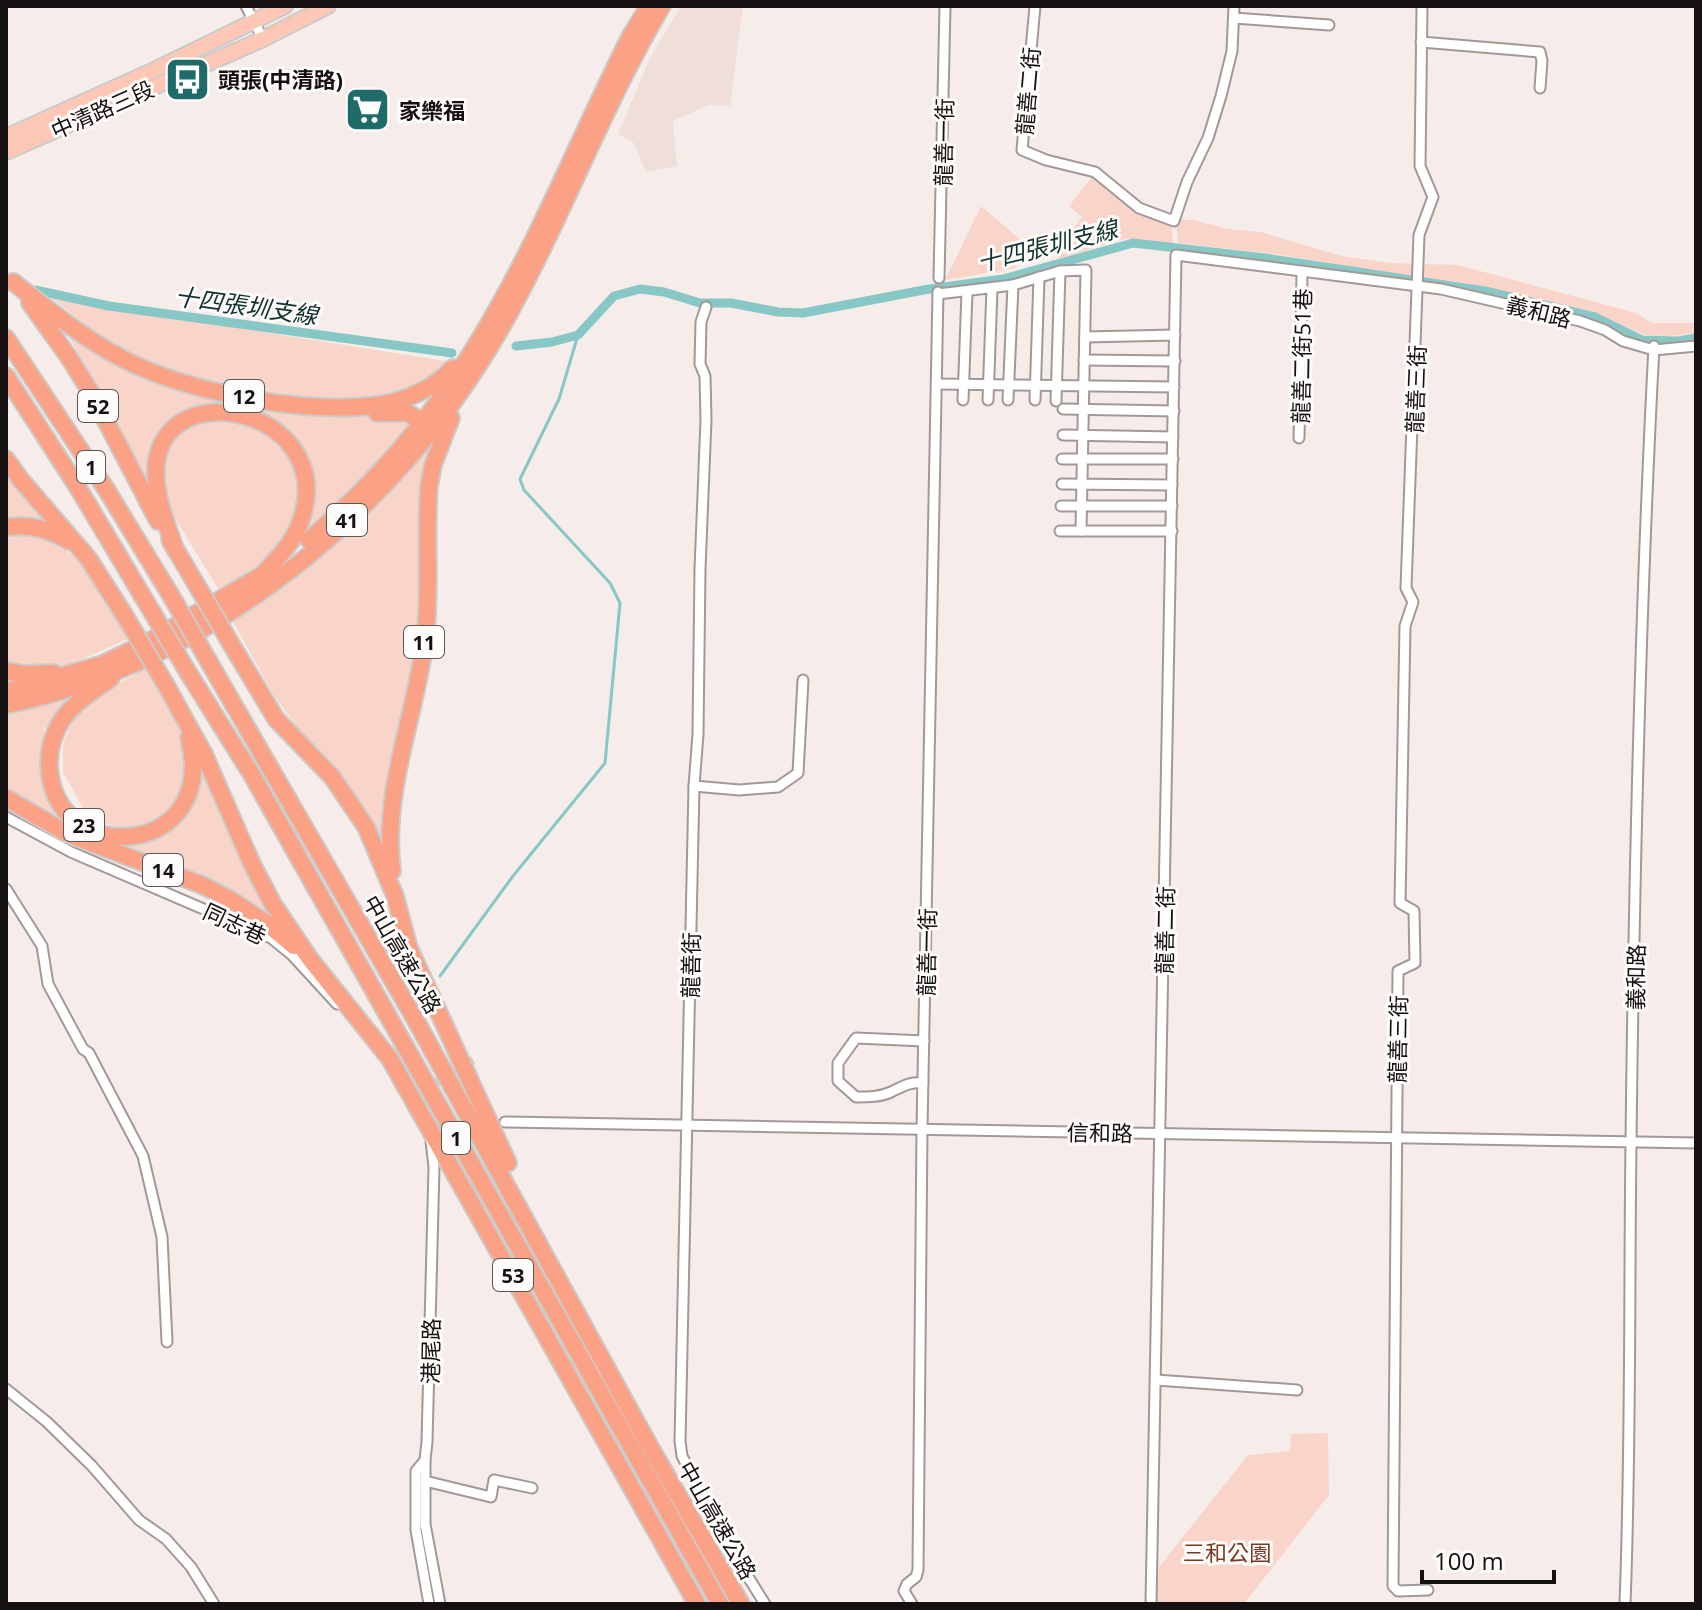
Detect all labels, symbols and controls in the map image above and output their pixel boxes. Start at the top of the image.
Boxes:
street label: 龍善二街 [1008,46,1046,136]
bus stop icon: 頭張(中清路) [163,55,211,103]
place label: 頭張(中清路) [218,64,343,94]
street label: 中清路三段 [46,73,158,145]
supermarket icon: 家樂福 [344,86,392,134]
place label: 家樂福 [399,95,465,125]
street label: 龍善一街 [927,98,959,186]
water label: 十四張圳支線 [973,211,1124,278]
water label: 十四張圳支線 [172,279,323,332]
street label: 龍善二街51巷 [1285,288,1317,424]
street label: 義和路 [1503,288,1575,334]
street label: 龍善三街 [1398,344,1432,434]
road number: 12 [224,380,264,412]
road number: 52 [78,390,118,422]
road number: 1 [77,451,105,483]
road number: 41 [327,504,367,536]
road number: 11 [404,626,444,658]
road number: 23 [64,809,104,841]
road number: 14 [143,854,183,886]
street label: 龍善二街 [1148,886,1180,974]
street label: 中山高速公路 [357,889,449,1019]
street label: 同志巷 [199,895,271,951]
street label: 龍善一街 [910,908,942,996]
street label: 龍善街 [674,932,706,998]
street label: 義和路 [1619,944,1651,1010]
street label: 龍善三街 [1381,995,1413,1083]
street label: 信和路 [1067,1116,1133,1148]
road number: 1 [442,1122,470,1154]
road number: 53 [493,1259,533,1291]
street label: 港尾路 [414,1318,446,1384]
street label: 中山高速公路 [672,1455,764,1585]
scale bar [1422,1534,1554,1584]
park label: 三和公園 [1183,1537,1271,1567]
text: 100 m [1434,1544,1504,1577]

